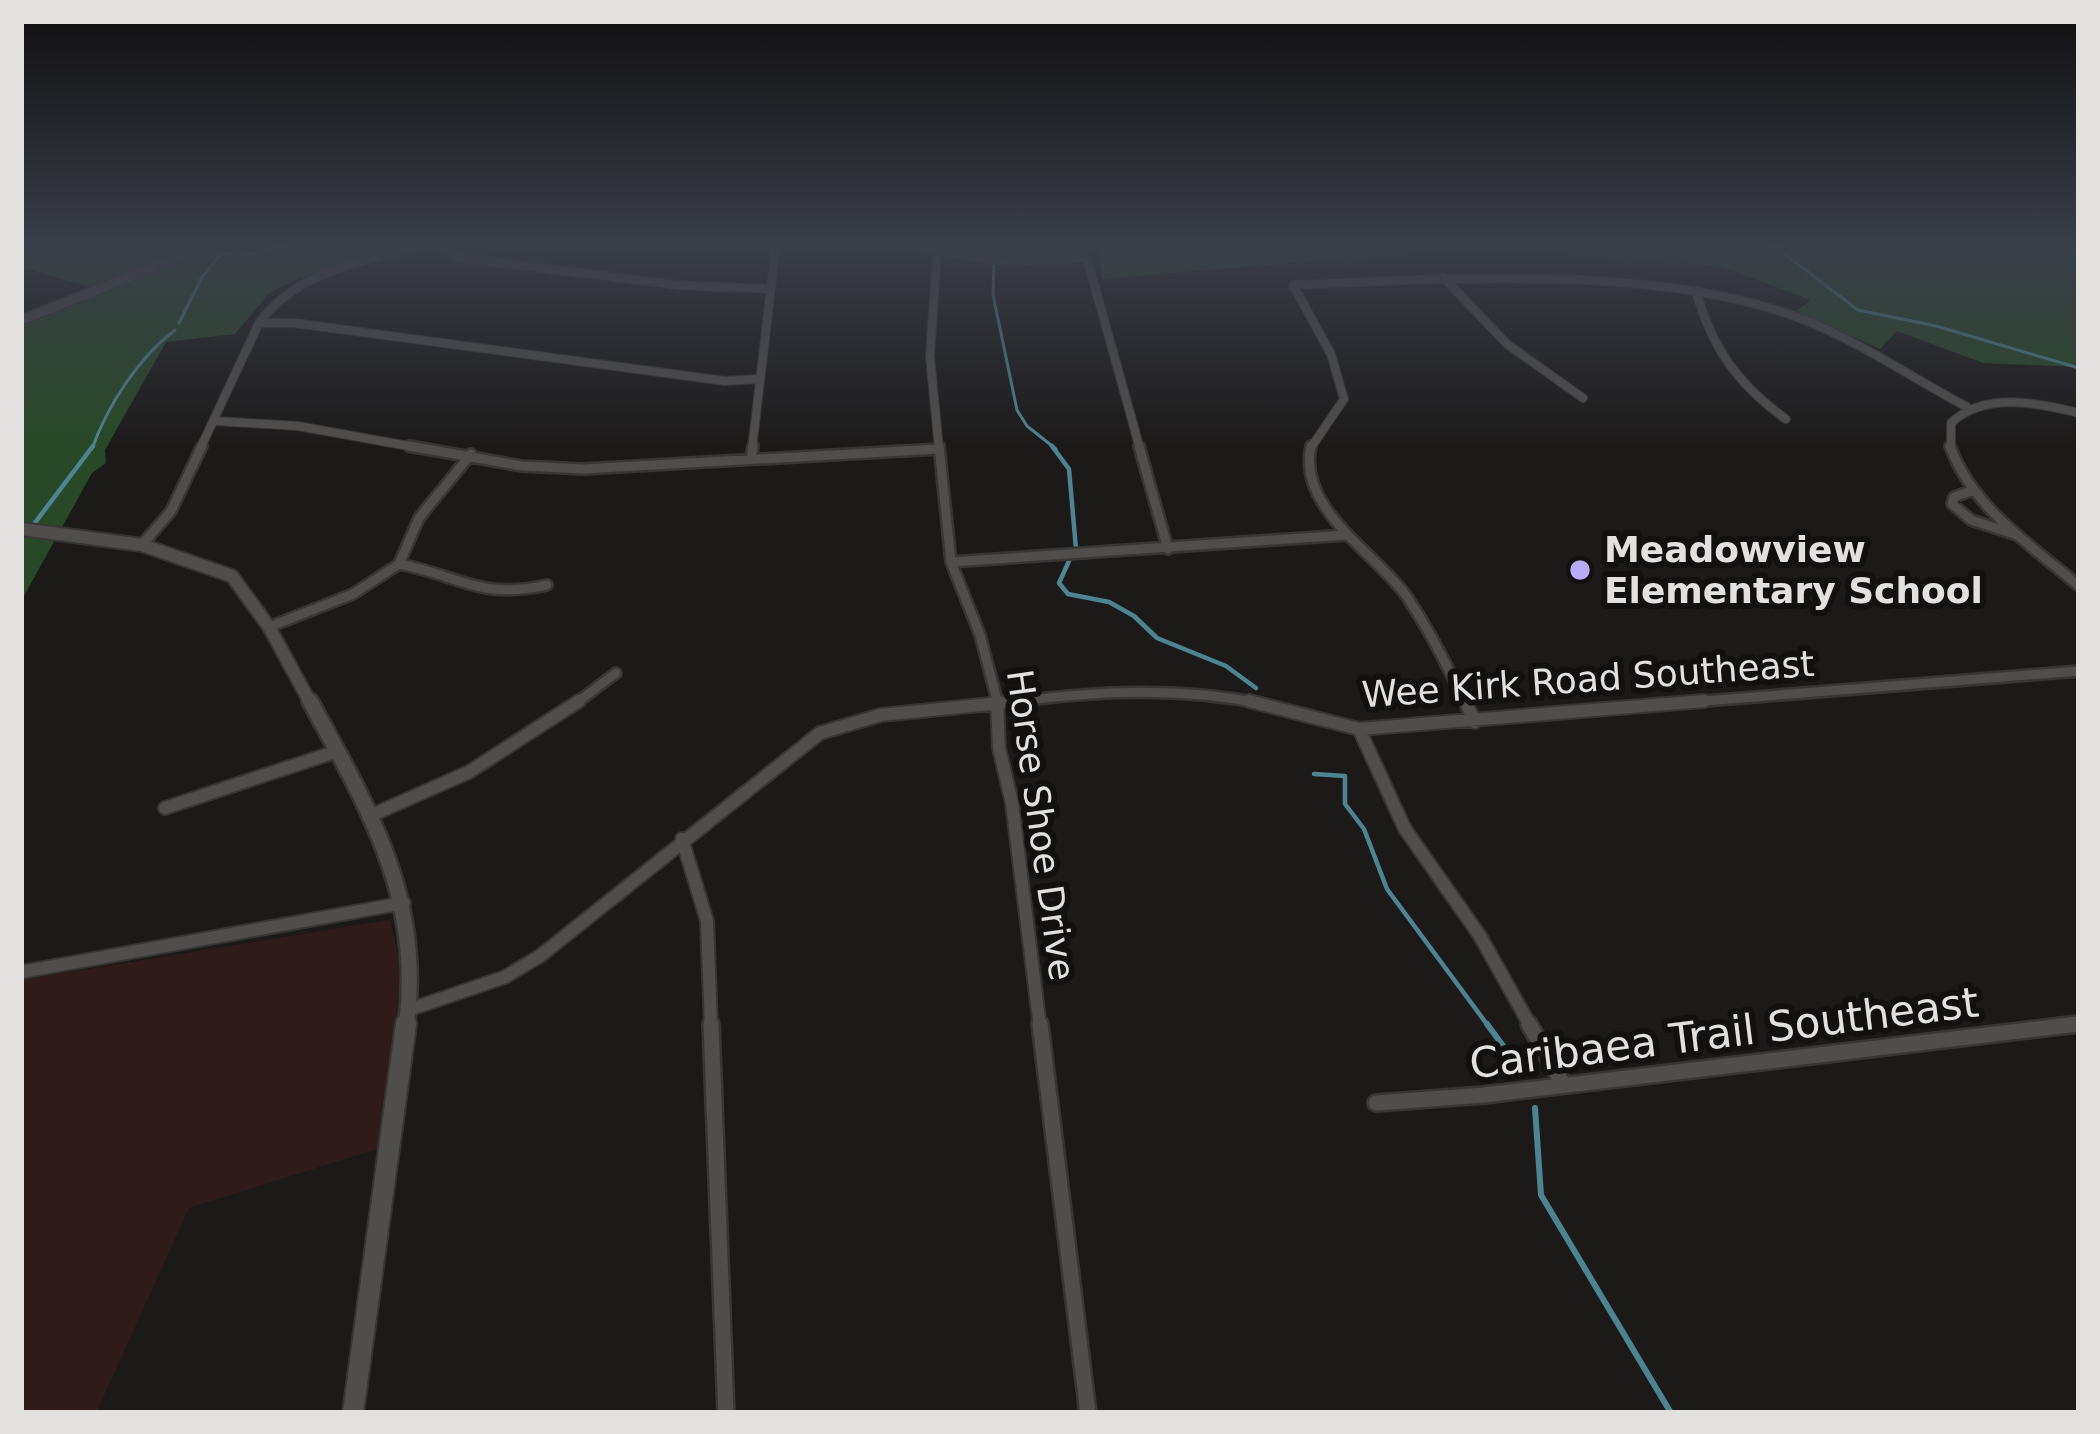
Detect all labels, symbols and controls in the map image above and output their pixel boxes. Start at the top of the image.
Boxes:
place label: Meadowview Elementary School [1604,529,1983,611]
marker: Meadowview Elementary School [1567,557,1593,583]
street label: Wee Kirk Road Southeast [1360,643,1816,715]
street label: Horse Shoe Drive [999,667,1083,983]
street label: Caribaea Trail Southeast [1467,977,1981,1089]

